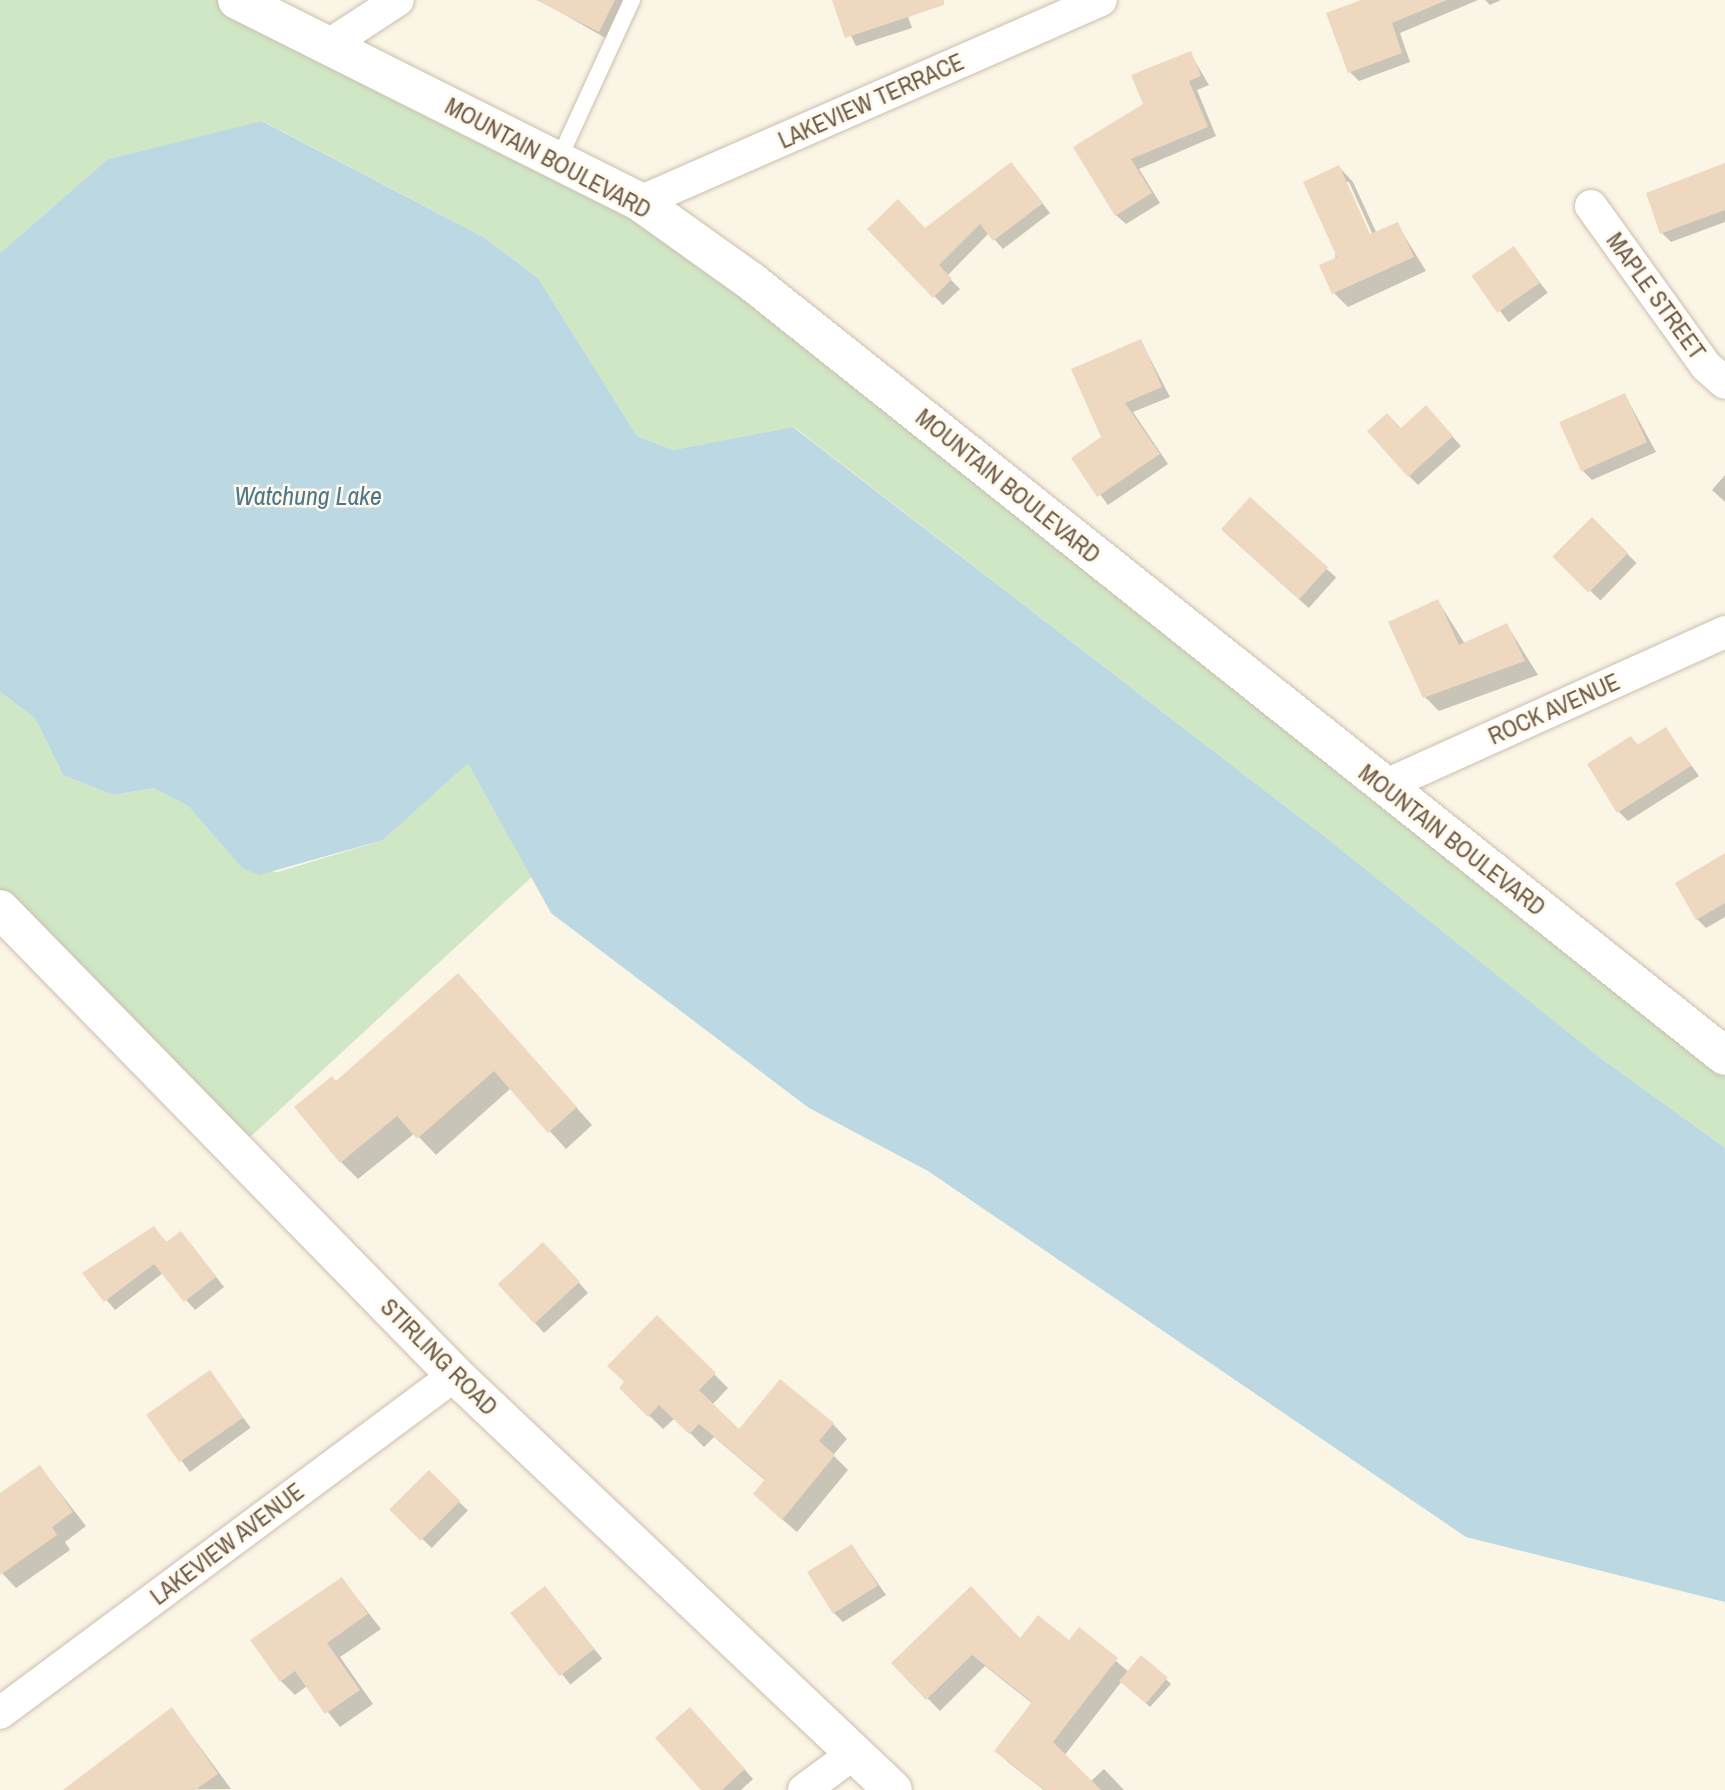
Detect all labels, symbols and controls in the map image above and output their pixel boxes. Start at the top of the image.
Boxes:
street label: LAKEVIEW TERRACE [774,47,968,155]
street label: MOUNTAIN BOULEVARD [440,92,656,224]
street label: MAPLE STREET [1600,227,1712,365]
street label: MOUNTAIN BOULEVARD [910,403,1106,569]
water label: Watchung Lake [234,480,382,512]
street label: ROCK AVENUE [1483,667,1625,751]
street label: MOUNTAIN BOULEVARD [1353,758,1551,922]
street label: STIRLING ROAD [375,1293,503,1421]
street label: LAKEVIEW AVENUE [144,1477,310,1611]

